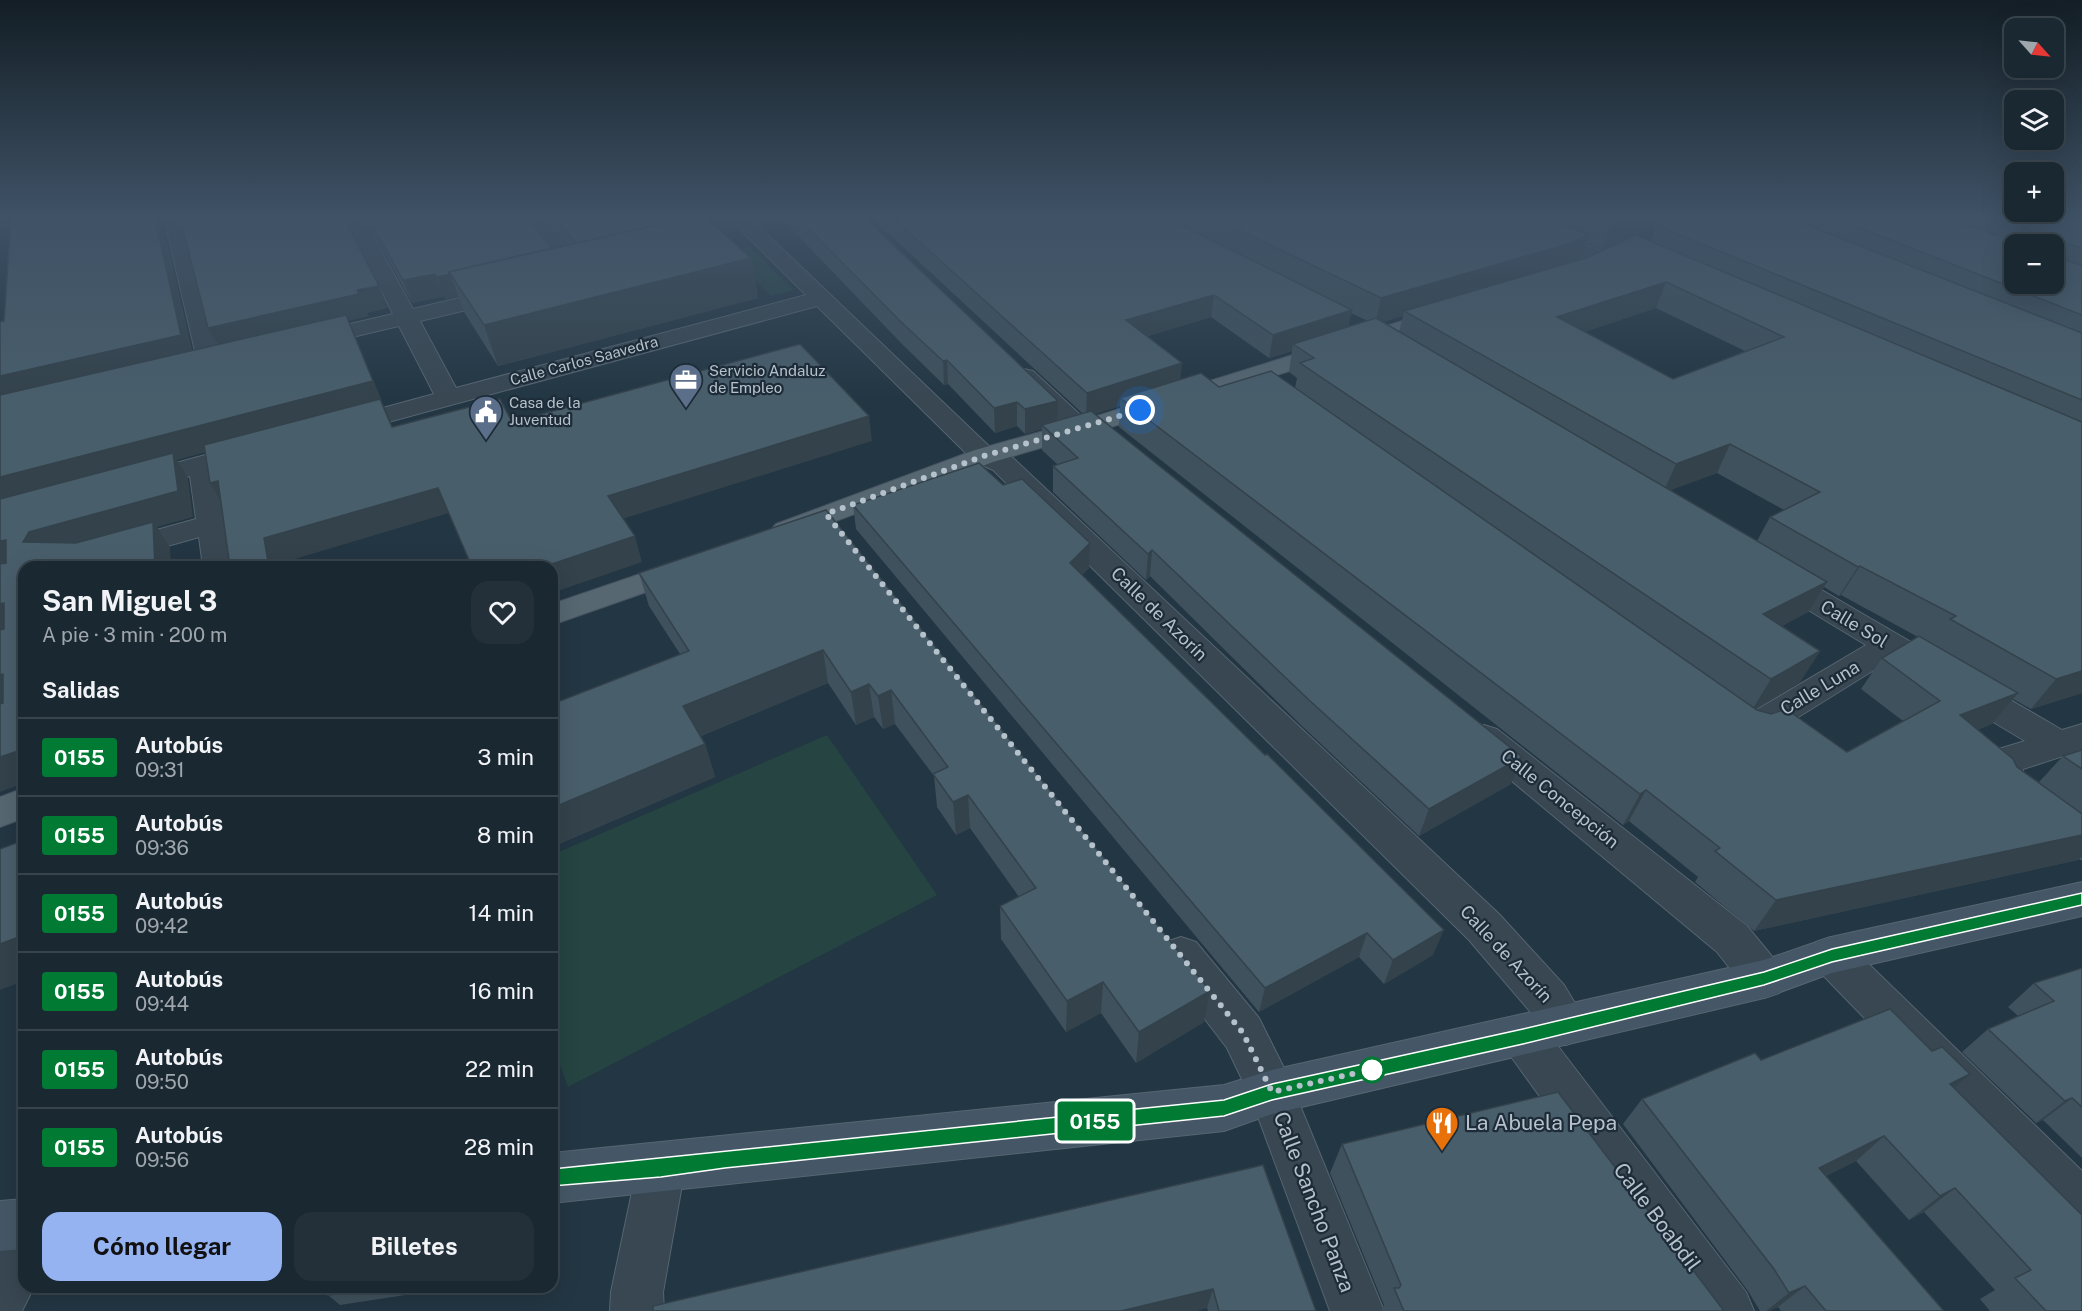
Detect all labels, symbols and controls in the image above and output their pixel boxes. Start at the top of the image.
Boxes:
north arrow [2004,18,2064,78]
map controls [2004,18,2064,294]
button: layers [2004,90,2064,150]
button: + [2004,162,2064,222]
button: − [2004,234,2064,294]
street label: Calle Carlos Saavedra [508,333,660,388]
office icon: Servicio Andaluz de Empleo [668,362,704,409]
place label: Servicio Andaluz de Empleo [709,362,825,396]
public building icon: Casa de la Juventud [468,394,504,441]
place label: Casa de la Juventud [509,394,581,428]
your location [1125,395,1155,425]
street label: Calle de Azorín [1107,563,1212,665]
button: heart [471,581,534,644]
text: San Miguel 3 [42,584,217,617]
street label: Calle Sol [1817,595,1892,652]
text: A pie · 3 min · 200 m [42,623,227,647]
street label: Calle Luna [1777,656,1863,719]
text: Salidas [42,677,120,703]
text: Autobús [135,732,223,758]
text: 3 min [477,744,534,770]
text: 0155 [54,745,105,770]
street label: Calle Concepción [1497,745,1623,852]
text: 09:31 [135,758,185,782]
text: Autobús [135,810,223,836]
text: 8 min [477,822,534,848]
text: 0155 [54,823,105,848]
text: 09:36 [135,836,189,860]
text: Autobús [135,888,223,914]
text: 14 min [469,900,534,926]
text: 0155 [54,901,105,926]
street label: Calle de Azorín [1456,901,1557,1007]
text: 09:42 [135,914,188,938]
text: Autobús [135,966,223,992]
text: 16 min [469,978,534,1004]
text: 0155 [54,979,105,1004]
text: 09:44 [135,992,189,1016]
text: Autobús [135,1044,223,1070]
text: 22 min [465,1056,534,1082]
text: 0155 [54,1057,105,1082]
unlabelled marker [1359,1057,1385,1083]
text: 09:50 [135,1070,189,1094]
line badge: 0155 [1053,1102,1137,1140]
restaurant icon: La Abuela Pepa [1424,1105,1460,1152]
street label: Calle Sancho Panza [1269,1108,1360,1296]
text: 0155 [1070,1109,1120,1134]
place label: La Abuela Pepa [1465,1110,1617,1135]
text: Autobús [135,1122,223,1148]
text: 28 min [464,1134,534,1160]
text: 0155 [54,1135,105,1160]
text: 09:56 [135,1148,189,1172]
street label: Calle Boabdil [1609,1158,1706,1276]
button: Cómo llegar [42,1212,282,1281]
button: Billetes [294,1212,534,1281]

